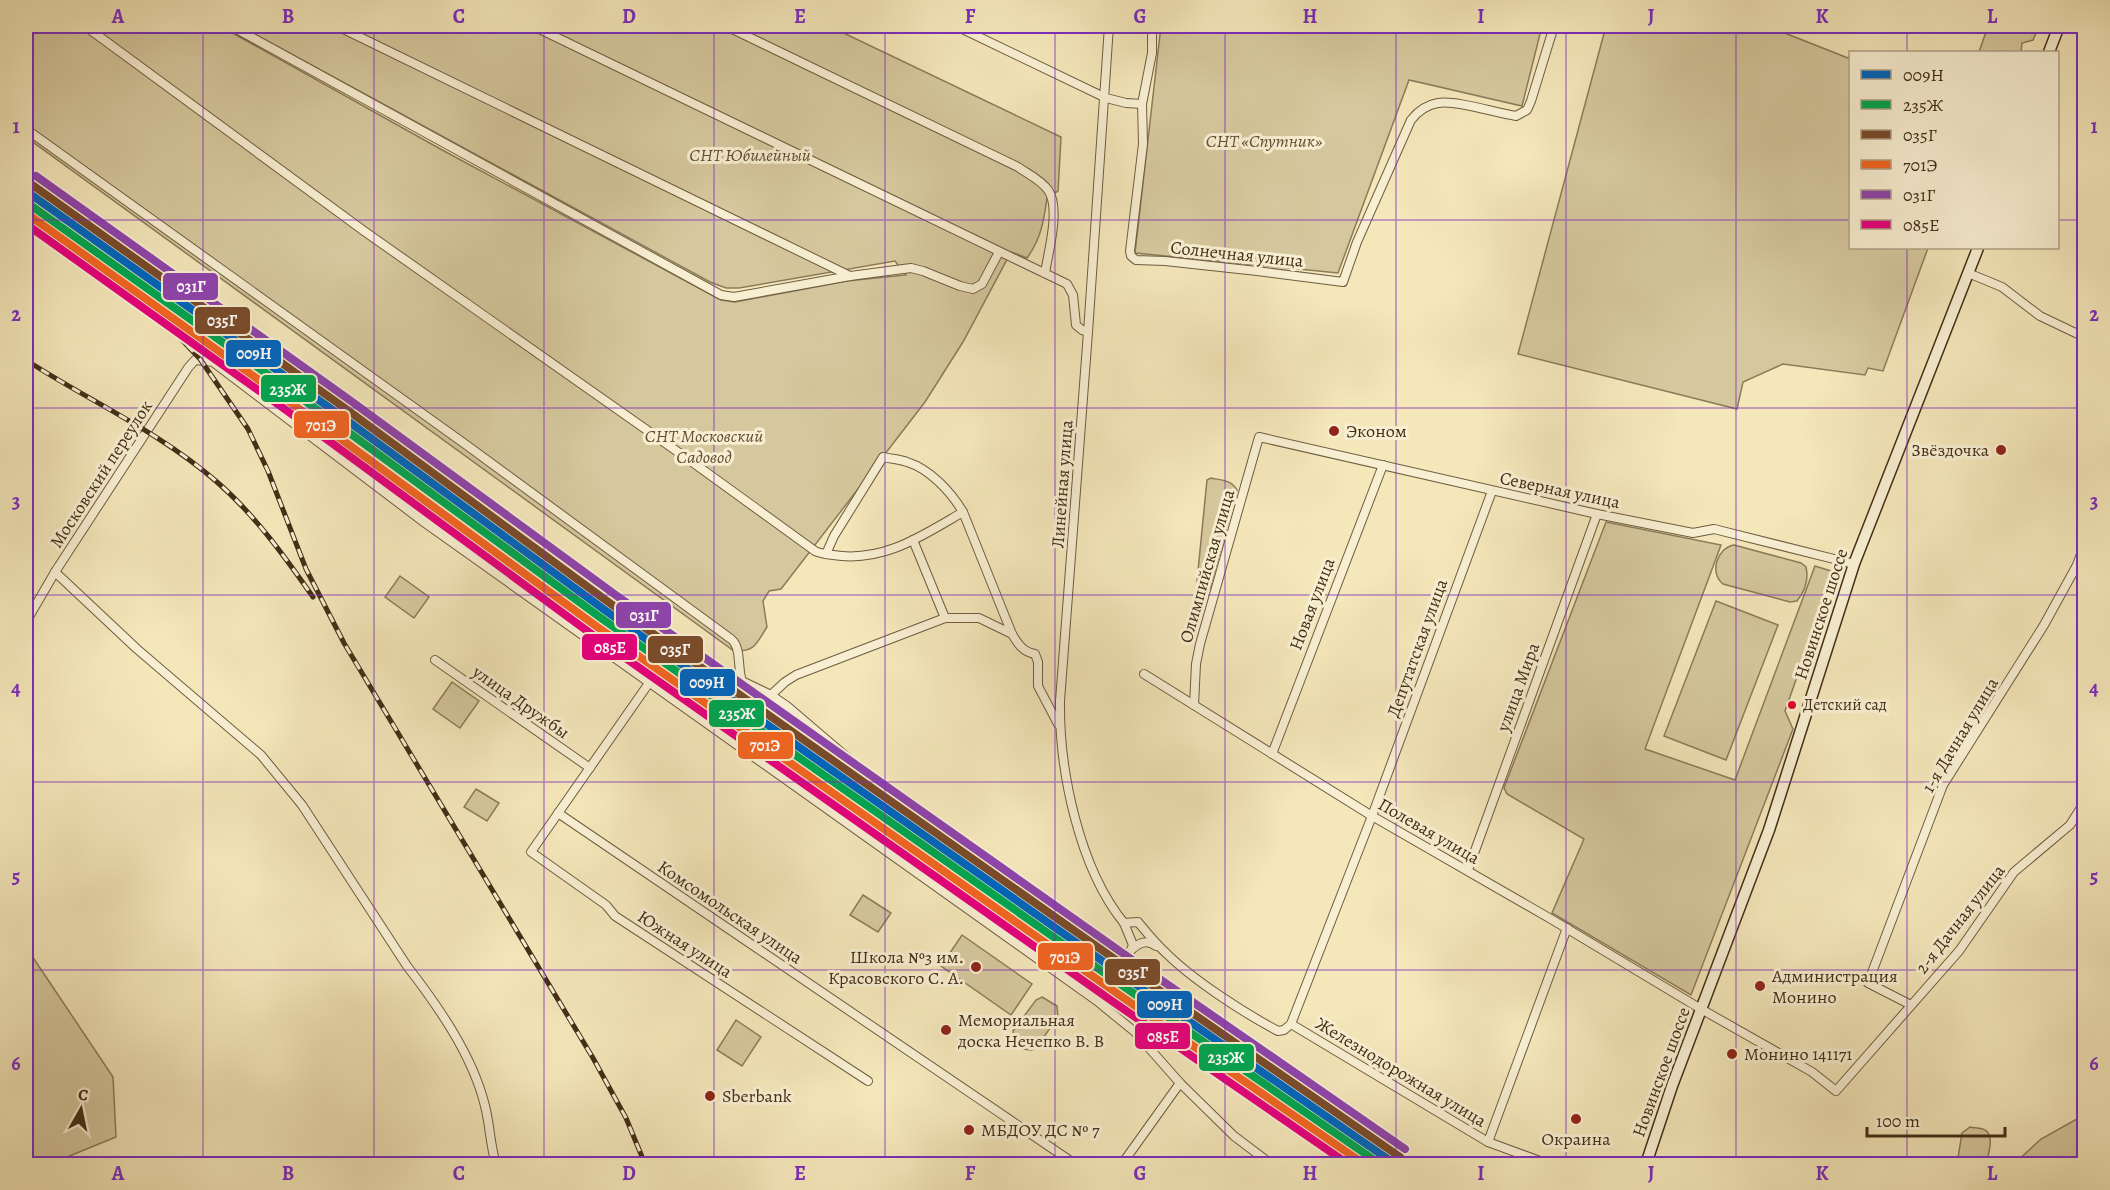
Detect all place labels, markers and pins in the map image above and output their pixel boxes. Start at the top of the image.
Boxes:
place label: Эконом [1346,419,1407,443]
marker: Эконом [1327,424,1341,438]
place label: Звёздочка [1911,438,1990,462]
marker: Звёздочка [1994,443,2008,457]
place label: Детский сад [1803,694,1887,716]
marker: Детский сад [1786,699,1798,711]
place label: Школа №3 им. Красовского С. А. [828,945,964,990]
marker: Школа №3 им. Красовского С. А. [969,960,983,974]
place label: Администрация Монино [1771,964,1898,1009]
marker: Администрация Монино [1753,979,1767,993]
place label: Мемориальная доска Нечепко В. В [957,1008,1104,1053]
marker: Мемориальная доска Нечепко В. В [939,1023,953,1037]
place label: Монино 141171 [1744,1042,1853,1066]
marker: Монино 141171 [1725,1047,1739,1061]
place label: Sberbank [722,1084,792,1108]
marker: Sberbank [703,1089,717,1103]
marker: Окраина [1569,1112,1583,1126]
place label: МБДОУ ДС № 7 [981,1118,1100,1142]
marker: МБДОУ ДС № 7 [962,1123,976,1137]
place label: Окраина [1542,1127,1611,1151]

